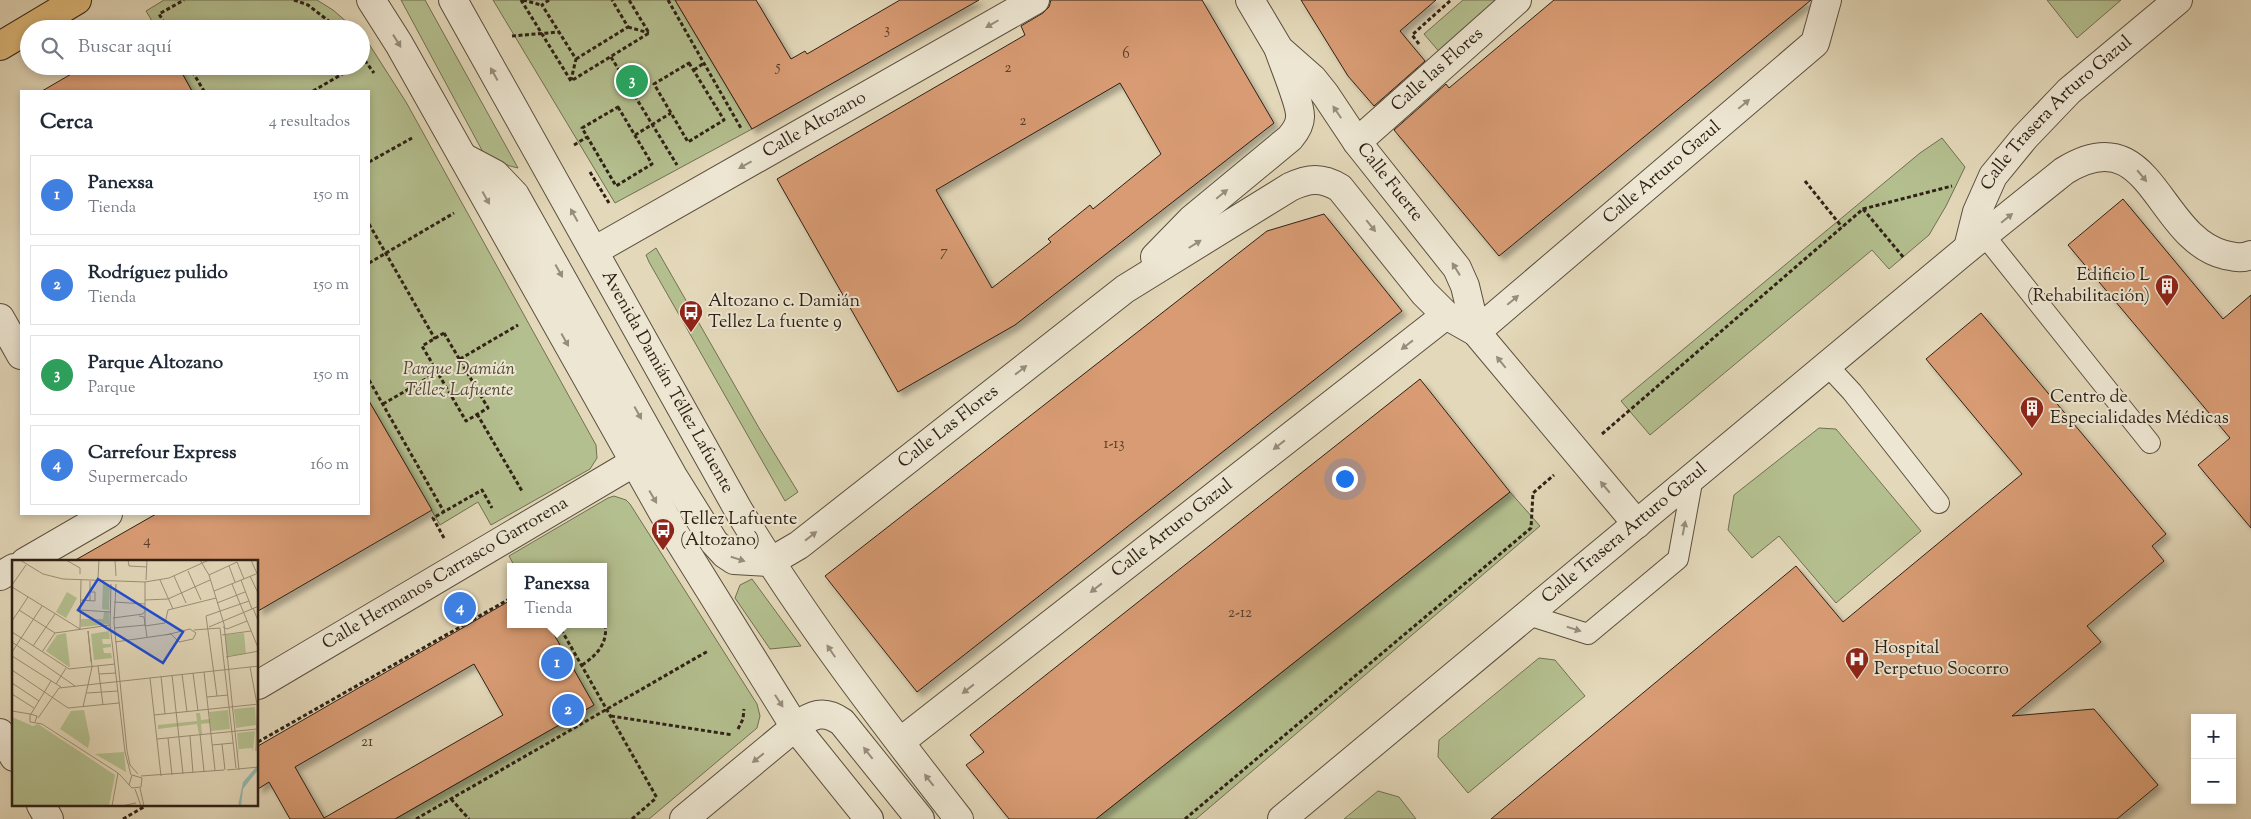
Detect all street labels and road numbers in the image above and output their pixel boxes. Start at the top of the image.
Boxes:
street label: Calle las Flores [1386,22,1490,118]
street label: Calle Trasera Arturo Gazul [1975,30,2138,195]
street label: Calle Altozano [758,85,872,165]
street label: Calle Arturo Gazul [1598,115,1727,231]
street label: Calle Fuerte [1350,138,1429,228]
street label: Avenida Damián Téllez Lafuente [594,266,740,498]
street label: Calle Las Flores [893,380,1005,475]
street label: Calle Trasera Arturo Gazul [1536,457,1713,610]
street label: Calle Arturo Gazul [1106,473,1239,585]
street label: Calle Hermanos Carrasco Garrorena [318,491,573,657]

